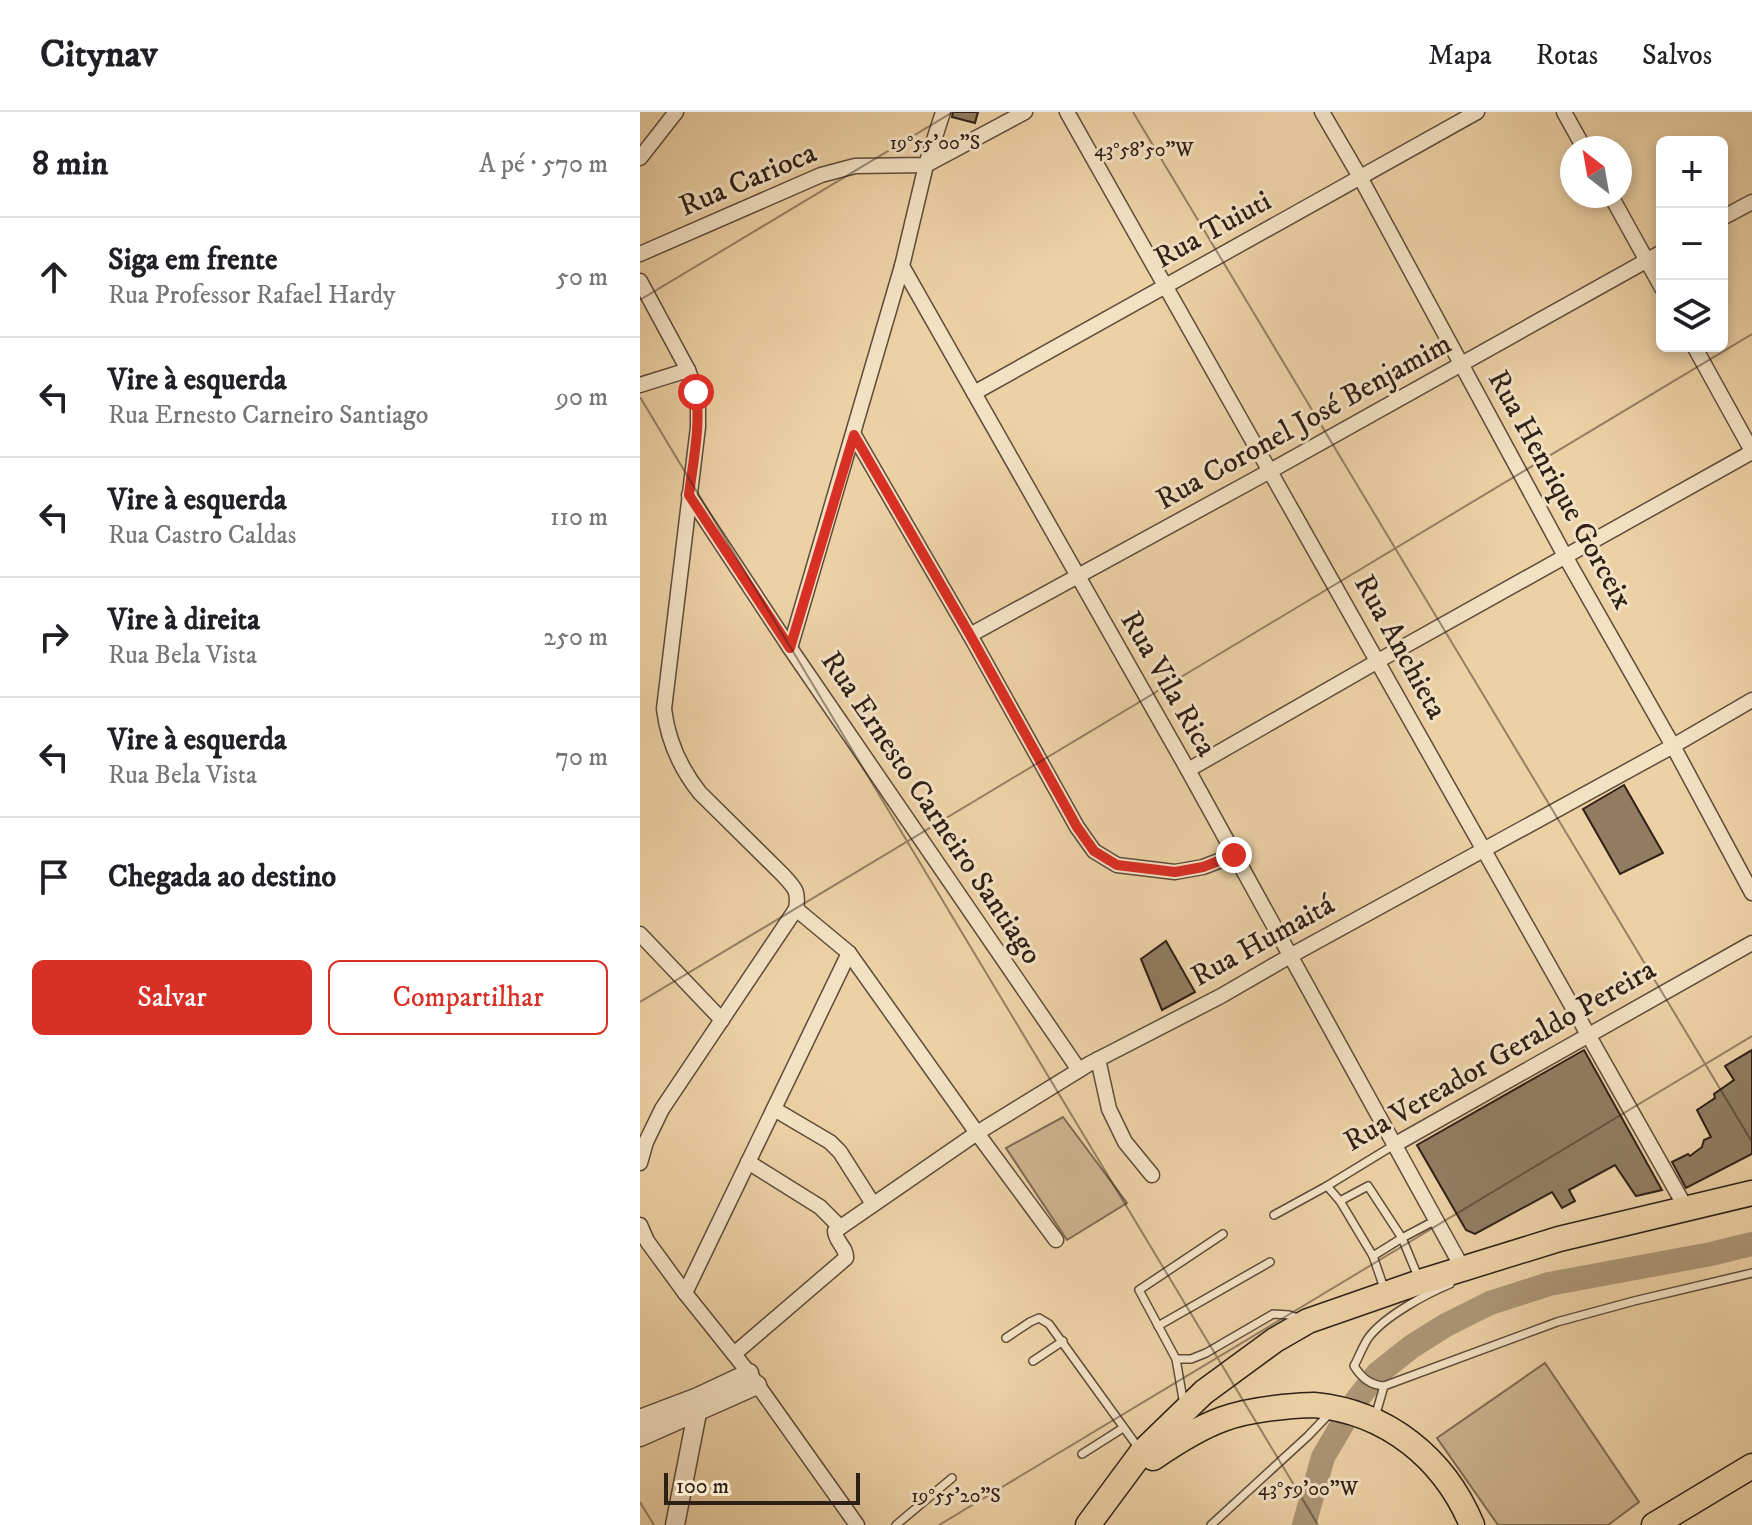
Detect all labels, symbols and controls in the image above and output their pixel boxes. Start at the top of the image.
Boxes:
text: Citynav [40,31,158,79]
text: Mapa [1428,38,1492,73]
text: Rotas [1536,38,1598,73]
text: Salvos [1642,38,1712,73]
text: 19°55'00"S [890,131,980,156]
street label: Rua Carioca [674,134,822,225]
north arrow [1560,136,1632,208]
map controls [1656,136,1728,352]
button: + [1656,136,1728,208]
text: 43°58'50"W [1094,138,1194,163]
text: 8 min [32,143,108,185]
text: A pé · 570 m [479,148,608,181]
street label: Rua Tuiuti [1148,183,1278,277]
button: − [1656,208,1728,280]
text: Siga em frente [108,242,277,279]
icon: ahead [32,255,76,299]
text: 50 m [556,261,608,294]
text: Rua Professor Rafael Hardy [108,279,395,312]
button: layers [1656,280,1728,352]
street label: Rua Coronel José Benjamim [1150,325,1458,519]
text: Vire à esquerda [108,362,287,399]
street label: Rua Henrique Gorceix [1479,364,1641,616]
route start [678,374,714,410]
icon: left [32,375,76,419]
text: 90 m [556,381,608,414]
text: Rua Ernesto Carneiro Santiago [108,399,428,432]
text: Vire à esquerda [108,482,287,519]
icon: left [32,495,76,539]
text: 110 m [550,501,608,534]
text: Rua Castro Caldas [108,519,297,552]
street label: Rua Anchieta [1345,568,1455,726]
text: Vire à direita [108,602,260,639]
street label: Rua Vila Rica [1112,605,1225,763]
icon: right [32,615,76,659]
text: 250 m [543,621,608,654]
text: Rua Bela Vista [108,639,257,672]
street label: Rua Ernesto Carneiro Santiago [812,644,1050,972]
text: Vire à esquerda [108,722,287,759]
icon: left [32,735,76,779]
text: 70 m [555,741,608,774]
text: Rua Bela Vista [108,759,257,792]
route end [1216,837,1252,873]
icon: arrive [32,855,76,899]
text: Chegada ao destino [108,859,336,896]
street label: Rua Humaitá [1185,886,1341,995]
street label: Rua Vereador Geraldo Pereira [1338,951,1663,1160]
button: Salvar [32,960,312,1035]
button: Compartilhar [328,960,608,1035]
scale bar [664,1469,860,1505]
text: 100 m [676,1473,729,1500]
text: 43°59'00"W [1258,1477,1359,1502]
text: 19°55'20"S [911,1484,1001,1509]

